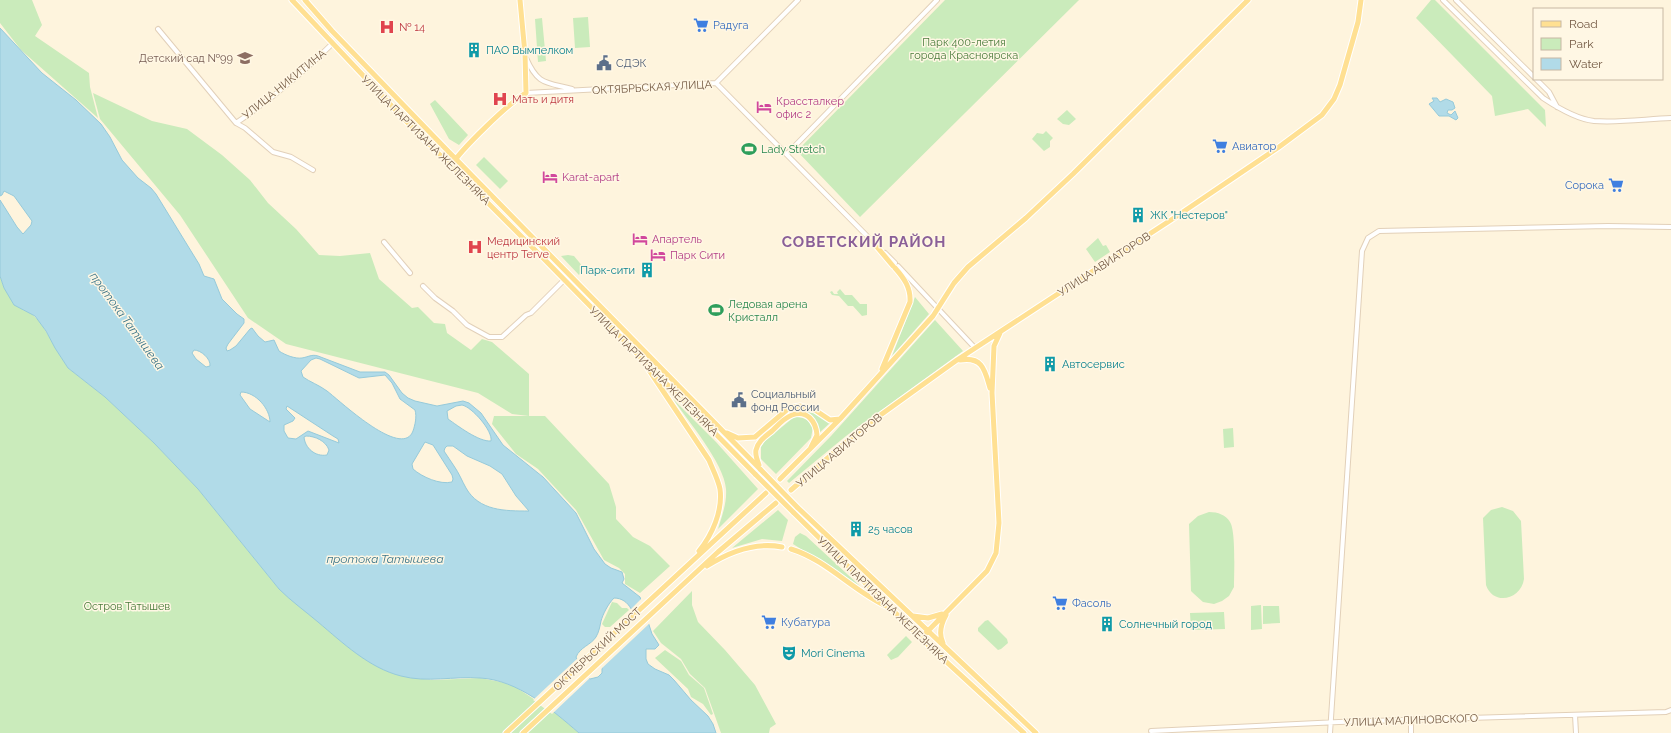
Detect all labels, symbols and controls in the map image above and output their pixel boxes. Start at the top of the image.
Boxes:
legend [1533,8,1663,80]
supermarket icon: Радуга [692,16,710,34]
text: Road [1569,17,1598,31]
hospital icon: № 14 [378,18,396,36]
place label: Радуга [713,19,749,32]
place label: № 14 [399,21,425,34]
park label: Парк 400-летия города Красноярска [910,36,1018,62]
text: Park [1569,37,1594,51]
building icon: ПАО Вымпелком [465,41,483,59]
place label: ПАО Вымпелком [486,44,573,57]
street label: УЛИЦА НИКИТИНА [240,46,329,122]
school or university icon: Детский сад №99 [236,49,254,67]
place label: Детский сад №99 [139,52,233,65]
public building icon: СДЭК [595,54,613,72]
place label: СДЭК [616,57,647,70]
text: Water [1569,57,1603,71]
street label: УЛИЦА ПАРТИЗАНА ЖЕЛЕЗНЯКА [358,73,493,208]
street label: ОКТЯБРЬСКАЯ УЛИЦА [592,78,713,97]
hospital icon: Мать и дитя [491,90,509,108]
place label: Мать и дитя [512,93,574,106]
place label: Крассталкер офис 2 [776,95,844,121]
hotel icon: Крассталкер офис 2 [755,98,773,116]
supermarket icon: Авиатор [1211,137,1229,155]
sports icon: Lady Stretch [740,140,758,158]
place label: Авиатор [1232,140,1277,153]
place label: Lady Stretch [761,143,825,156]
hotel icon: Karat-apart [541,168,559,186]
place label: Karat-apart [562,171,620,184]
supermarket icon: Сорока [1607,176,1625,194]
place label: Сорока [1565,179,1604,192]
building icon: ЖК "Нестеров" [1129,206,1147,224]
place label: ЖК "Нестеров" [1150,209,1228,222]
hotel icon: Апартель [631,230,649,248]
street label: УЛИЦА АВИАТОРОВ [1056,230,1153,299]
place label: Апартель [652,233,702,246]
district label: СОВЕТСКИЙ РАЙОН [782,233,946,251]
place label: Медицинский центр Terve [487,235,560,261]
hospital icon: Медицинский центр Terve [466,238,484,256]
hotel icon: Парк Сити [649,246,667,264]
place label: Парк Сити [670,249,725,262]
building icon: Парк-сити [638,261,656,279]
place label: Парк-сити [580,264,635,277]
water label: протока Татышева [87,269,167,373]
place label: Ледовая арена Кристалл [728,298,807,324]
sports icon: Ледовая арена Кристалл [707,301,725,319]
street label: УЛИЦА ПАРТИЗАНА ЖЕЛЕЗНЯКА [586,304,721,439]
building icon: Автосервис [1041,355,1059,373]
place label: Автосервис [1062,358,1125,371]
place label: Социальный фонд России [751,388,819,414]
public building icon: Социальный фонд России [730,391,748,409]
street label: УЛИЦА АВИАТОРОВ [794,411,885,490]
building icon: 25 часов [847,520,865,538]
place label: 25 часов [868,523,913,536]
street label: УЛИЦА ПАРТИЗАНА ЖЕЛЕЗНЯКА [814,534,951,667]
water label: протока Татышева [326,552,444,566]
supermarket icon: Фасоль [1051,594,1069,612]
place label: Фасоль [1072,597,1112,610]
park label: Остров Татышев [84,600,170,613]
street label: ОКТЯБРЬСКИЙ МОСТ [551,605,644,694]
supermarket icon: Кубатура [760,613,778,631]
building icon: Солнечный город [1098,615,1116,633]
place label: Кубатура [781,616,830,629]
place label: Солнечный город [1119,618,1212,631]
theatre icon: Mori Cinema [780,644,798,662]
place label: Mori Cinema [801,647,865,660]
street label: УЛИЦА МАЛИНОВСКОГО [1344,712,1478,729]

